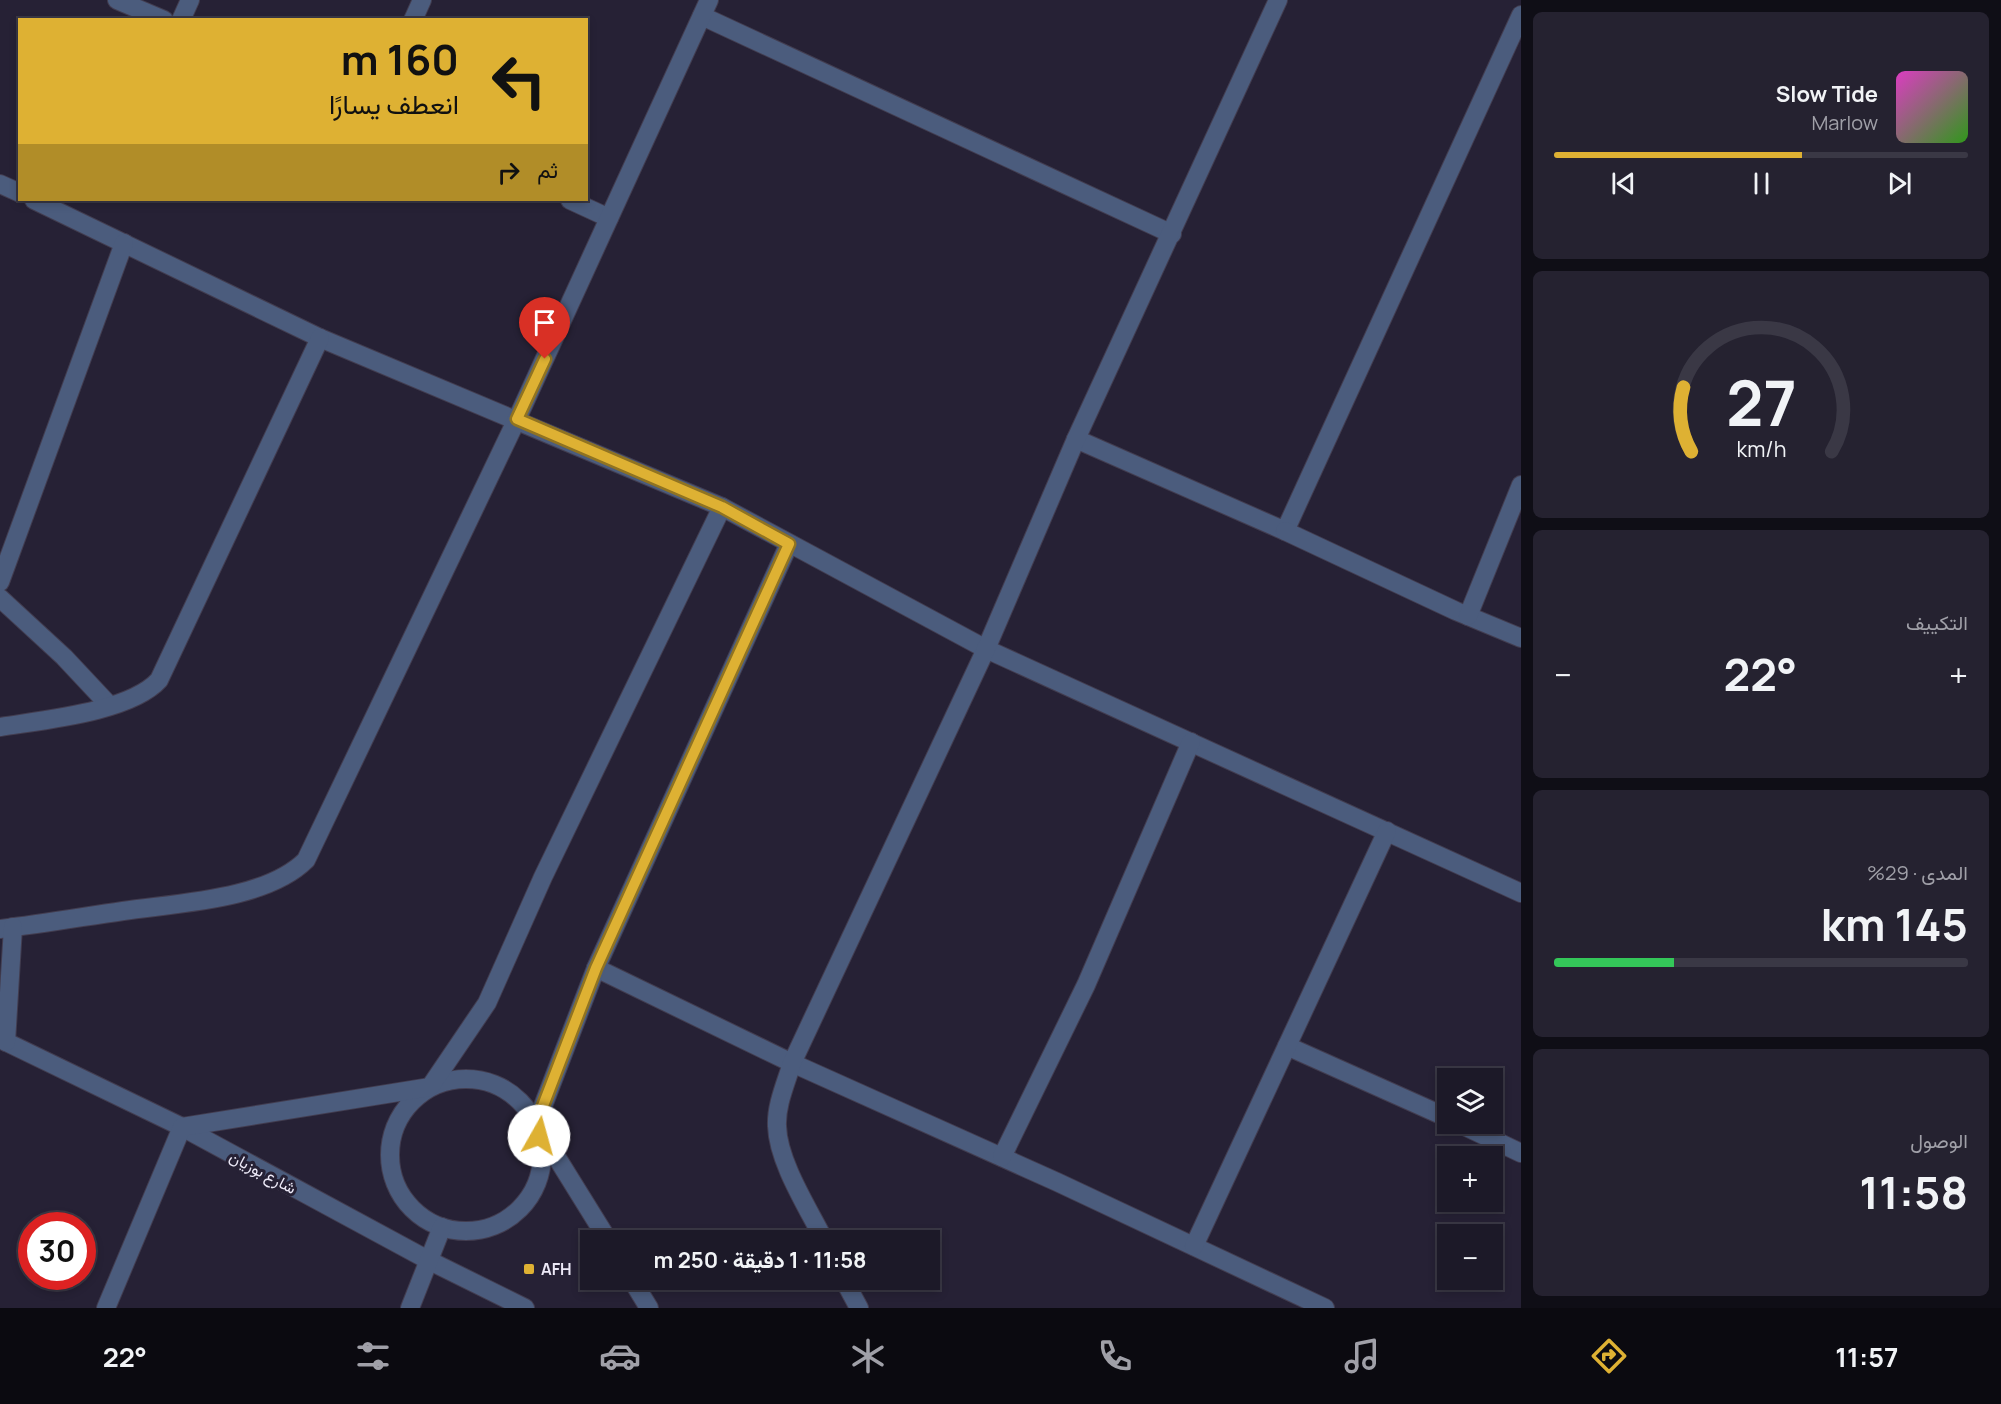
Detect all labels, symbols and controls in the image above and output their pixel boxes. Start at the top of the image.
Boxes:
text: 160 m [341,30,459,88]
icon: left [480,42,558,120]
text: Slow Tide [1776,79,1878,109]
text: انعطف يسارًا [329,85,459,122]
text: Marlow [1811,109,1878,136]
text: ثم [537,155,558,185]
icon: right [492,156,525,189]
icon: previous [1607,167,1640,200]
icon: pause [1745,167,1778,200]
icon: next [1883,167,1916,200]
pin [519,297,570,359]
icon: arrive [528,306,561,339]
text: 27 [1726,359,1796,445]
text: km/h [1736,434,1786,463]
text: التكييف [1906,609,1968,636]
text: 22° [1723,643,1797,705]
text: − [1554,652,1572,697]
text: + [1949,652,1968,697]
text: المدى · 29% [1867,859,1968,886]
text: 145 km [1821,893,1968,955]
map controls [1437,1068,1503,1290]
button: layers [1437,1068,1503,1134]
position arrow [507,1104,571,1168]
text: الوصول [1910,1127,1968,1154]
street label: شارع بوزيان [225,1145,300,1200]
button: + [1437,1146,1503,1212]
text: 11:58 [1859,1161,1968,1223]
speed limit sign: 30 [18,1212,96,1290]
button: − [1437,1224,1503,1290]
text: 11:58 · 1 دقيقة · 250 m [653,1245,867,1275]
place label: AFH [541,1258,572,1280]
marker: AFH [522,1262,536,1276]
icon: filters [352,1335,394,1377]
icon: car [599,1335,641,1377]
icon: climate [847,1335,889,1377]
icon: phone [1094,1335,1136,1377]
icon: music [1341,1335,1383,1377]
icon: directions [1588,1335,1630,1377]
text: 22° [103,1338,147,1375]
text: 11:57 [1835,1338,1898,1375]

